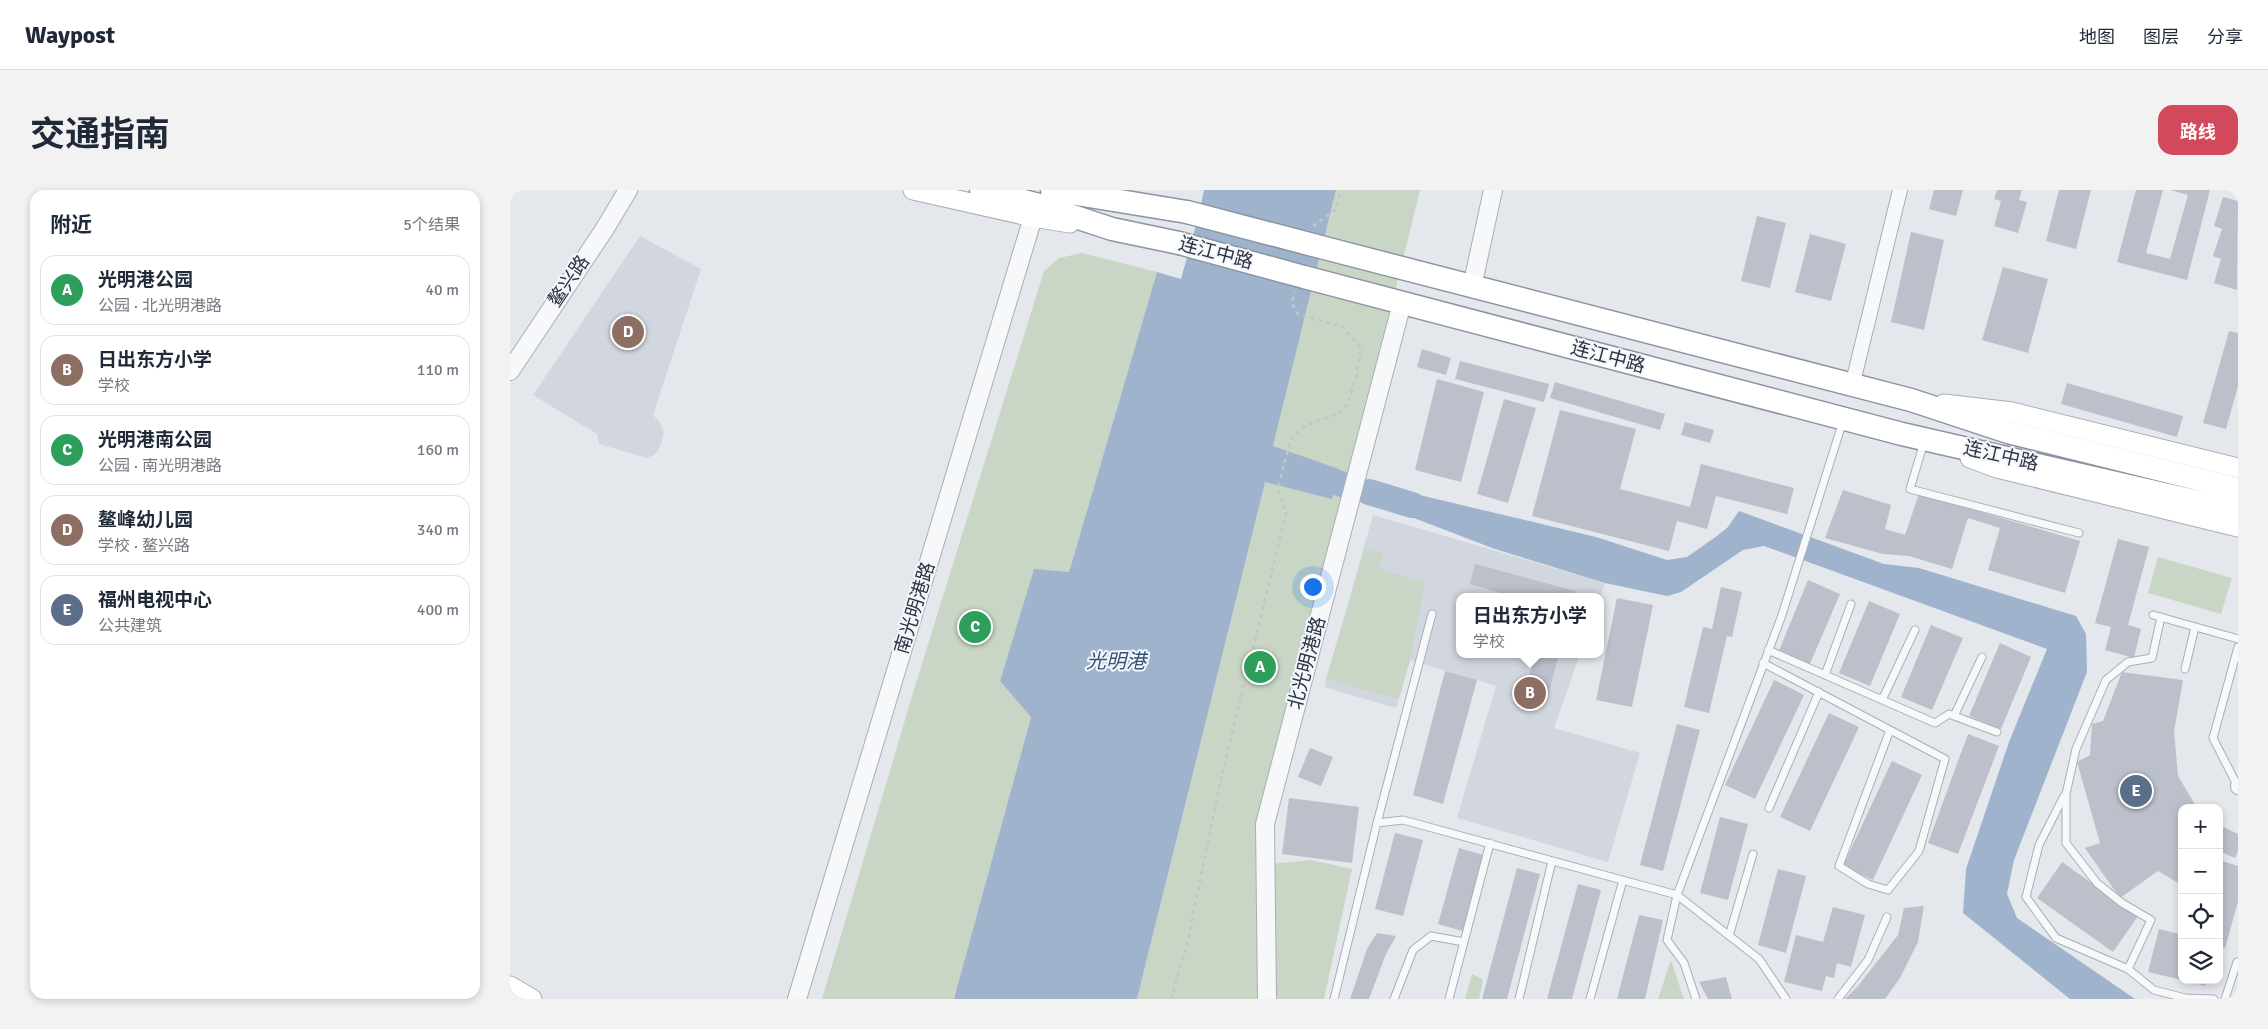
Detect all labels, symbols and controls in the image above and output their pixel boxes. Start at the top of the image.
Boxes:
text: Waypost [25,20,115,50]
text: 地图 [2079,26,2115,48]
text: 图层 [2143,26,2179,48]
text: 分享 [2207,26,2243,48]
button: 路线 [2158,105,2238,155]
text: 交通指南 [30,113,170,156]
text: 附近 [50,212,92,238]
text: 5个结果 [403,215,460,235]
street label: 连江中路 [1176,232,1256,274]
street label: 鳌兴路 [543,251,595,311]
text: 光明港公园 [98,268,193,292]
text: A [62,280,72,300]
text: 40 m [425,280,459,300]
text: 公园 · 北光明港路 [98,296,222,316]
pin: D [612,313,644,351]
street label: 连江中路 [1568,336,1648,378]
text: 日出东方小学 [98,348,212,372]
text: B [62,360,72,380]
text: 110 m [417,360,459,380]
text: 学校 [98,376,130,396]
text: 光明港南公园 [98,428,212,452]
street label: 连江中路 [1961,436,2041,476]
text: C [62,440,72,460]
text: 160 m [417,440,459,460]
text: 公园 · 南光明港路 [98,456,222,476]
text: 鳌峰幼儿园 [98,508,193,532]
text: D [62,520,72,540]
text: 340 m [417,520,459,540]
text: 学校 · 鳌兴路 [98,536,190,556]
street label: 南光明港路 [890,559,940,657]
your location [1300,574,1326,600]
text: 福州电视中心 [98,588,212,612]
popup [1456,593,1604,658]
text: E [62,600,72,620]
text: 400 m [417,600,459,620]
text: 日出东方小学 [1473,604,1587,628]
pin: C [959,608,991,646]
street label: 北光明港路 [1283,614,1331,712]
text: 公共建筑 [98,616,162,636]
text: 学校 [1473,632,1505,652]
pin: A [1244,648,1276,686]
water label: 光明港 [1086,649,1149,674]
pin: B [1514,674,1546,712]
pin: E [2120,772,2152,810]
map controls [2178,804,2223,984]
button: + [2178,804,2223,849]
button: − [2178,849,2223,894]
button: locate [2178,894,2223,939]
button: layers [2178,939,2223,984]

